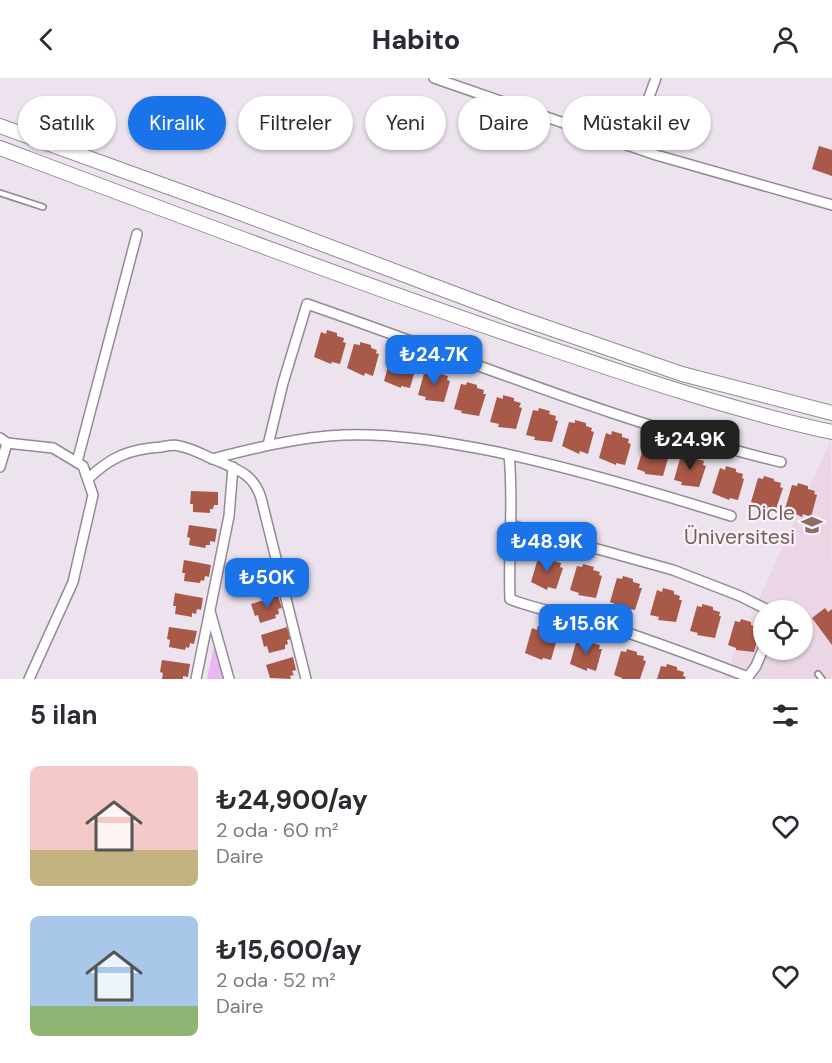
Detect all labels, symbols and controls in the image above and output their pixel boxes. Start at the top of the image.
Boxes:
text: Habito [372,22,460,57]
icon: back [30,23,63,56]
icon: person [769,23,802,56]
chip: Satılık [18,96,116,150]
chip: Kiralık [128,96,226,150]
chip: Filtreler [238,96,353,150]
chip: Yeni [365,96,446,150]
chip: Daire [458,96,550,150]
chip: Müstakil ev [562,96,711,150]
pin: ₺24.7K [385,335,483,386]
text: ₺24.7K [399,341,469,367]
pin: ₺24.9K [641,420,739,471]
text: ₺24.9K [654,426,726,452]
place label: Dicle Üniversitesi [684,499,795,551]
school or university icon: Dicle Üniversitesi [800,513,824,537]
pin: ₺48.9K [498,522,596,573]
text: ₺48.9K [511,528,583,554]
pin: ₺50K [231,558,303,609]
text: ₺50K [239,564,295,590]
map controls [753,600,813,660]
button: locate [753,600,813,660]
pin: ₺15.6K [537,604,635,655]
text: ₺15.6K [553,610,619,636]
text: 5 ilan [30,698,97,732]
icon: filters [769,699,802,732]
text: ₺24,900/ay [216,783,368,817]
icon: home [78,790,150,862]
icon: heart [769,810,802,843]
text: 2 oda · 60 m² [216,817,339,843]
text: Daire [216,843,263,869]
text: ₺15,600/ay [216,933,362,967]
icon: home [78,940,150,1012]
icon: heart [769,960,802,993]
text: 2 oda · 52 m² [216,967,336,993]
text: Daire [216,993,263,1019]

